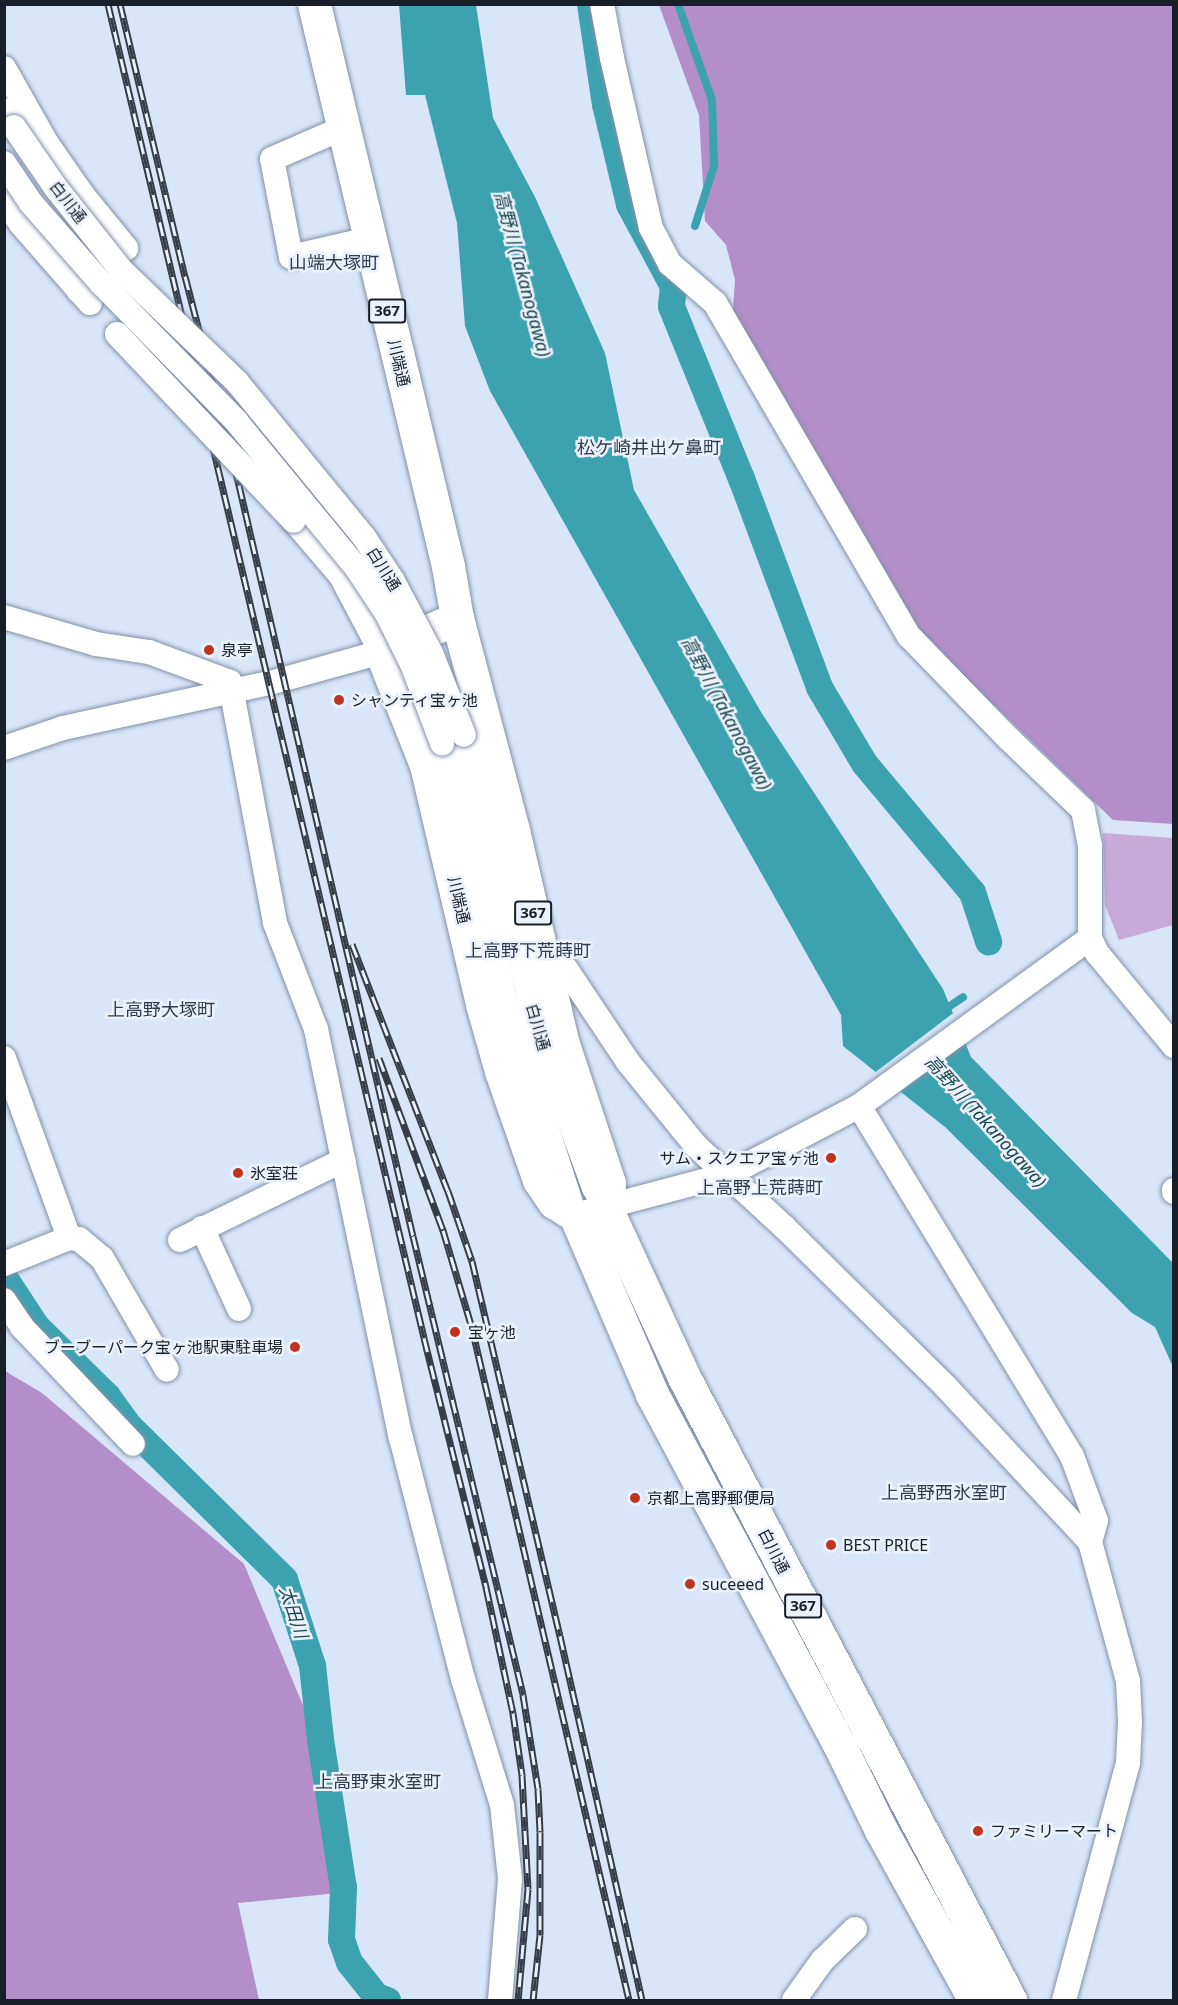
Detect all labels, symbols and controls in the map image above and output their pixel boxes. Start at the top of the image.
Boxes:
street label: 白川通 [46,177,90,227]
water label: 高野川 (Takanogawa) [491,189,555,359]
district label: 山端大塚町 [289,251,379,273]
road number: 367 [368,299,406,323]
street label: 川端通 [384,337,414,389]
district label: 松ケ崎井出ケ鼻町 [577,436,721,458]
street label: 白川通 [363,544,405,594]
water label: 高野川 (Takanogawa) [677,633,777,793]
place label: 泉亭 [221,640,253,660]
marker: 泉亭 [202,643,216,657]
place label: シャンティ宝ヶ池 [351,690,479,710]
marker: シャンティ宝ヶ池 [332,693,346,707]
street label: 川端通 [444,874,474,926]
road number: 367 [514,901,552,925]
district label: 上高野下荒蒔町 [465,939,591,961]
district label: 上高野大塚町 [107,998,215,1020]
street label: 白川通 [522,1001,554,1053]
water label: 高野川 (Takanogawa) [921,1050,1051,1192]
place label: サム・スクエア宝ヶ池 [659,1148,819,1168]
marker: サム・スクエア宝ヶ池 [824,1151,838,1165]
place label: 氷室荘 [250,1163,298,1183]
marker: 氷室荘 [231,1166,245,1180]
district label: 上高野上荒蒔町 [697,1176,823,1198]
place label: 宝ヶ池 [468,1322,516,1342]
marker: 宝ヶ池 [446,1323,464,1341]
place label: ブーブーパーク宝ヶ池駅東駐車場 [43,1337,283,1357]
marker: ブーブーパーク宝ヶ池駅東駐車場 [288,1340,302,1354]
district label: 上高野西氷室町 [881,1481,1007,1503]
place label: 京都上高野郵便局 [647,1488,775,1508]
marker: 京都上高野郵便局 [628,1491,642,1505]
street label: 白川通 [755,1525,793,1577]
place label: BEST PRICE [843,1535,928,1555]
marker: BEST PRICE [824,1538,838,1552]
place label: suceeed [702,1574,764,1594]
marker: suceeed [683,1577,697,1591]
water label: 太田川 [275,1583,313,1641]
road number: 367 [784,1594,822,1618]
district label: 上高野東氷室町 [315,1770,441,1792]
place label: ファミリーマート [990,1821,1118,1841]
marker: ファミリーマート [971,1824,985,1838]

